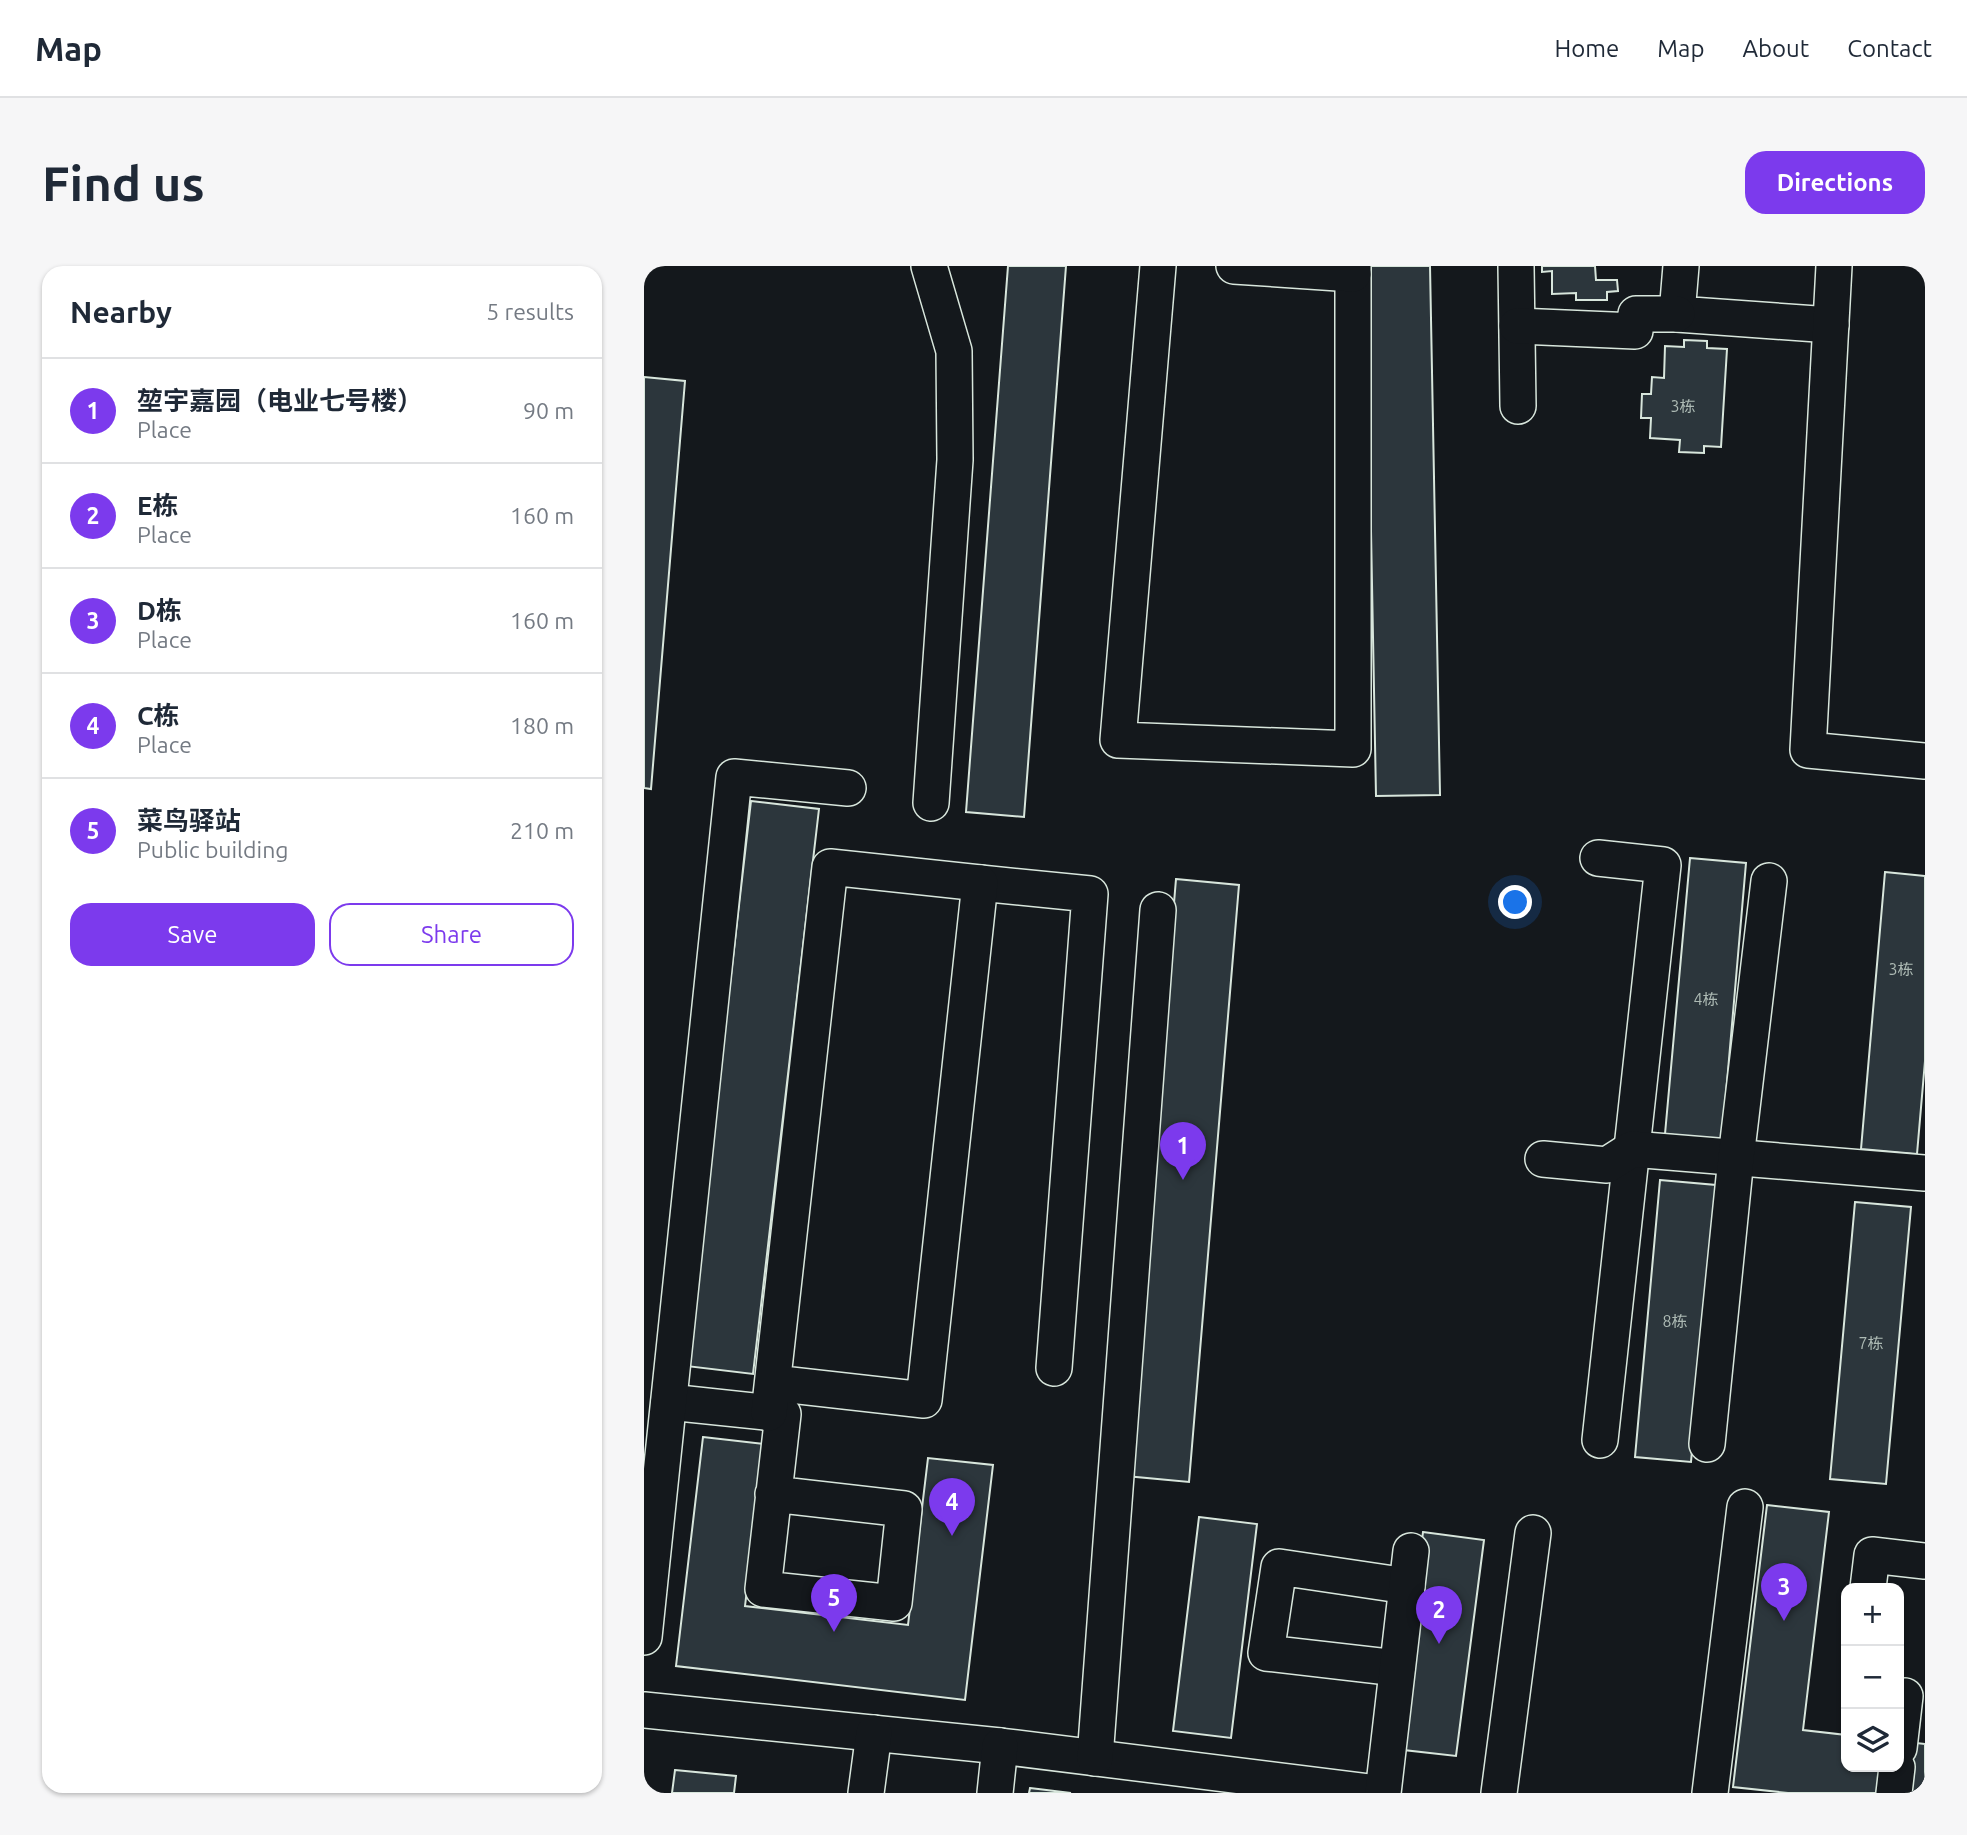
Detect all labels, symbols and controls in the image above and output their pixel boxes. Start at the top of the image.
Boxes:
text: Map [35,30,102,67]
text: Home [1554,35,1619,62]
text: Map [1657,35,1704,62]
text: About [1742,35,1809,62]
text: Contact [1847,35,1932,62]
button: Directions [1745,151,1925,214]
text: Find us [42,155,205,210]
text: Nearby [70,295,172,329]
text: 5 results [486,299,574,324]
text: 堃宇嘉园（电业七号楼） [137,386,423,415]
house number: 3栋 [1670,397,1696,415]
text: 1 [87,398,99,423]
text: 90 m [523,398,574,423]
text: Place [137,417,192,442]
text: E栋 [137,491,178,520]
text: 2 [87,503,99,528]
text: 160 m [510,503,574,528]
text: Place [137,522,192,547]
text: D栋 [137,596,182,625]
text: 3 [87,608,99,633]
text: 160 m [510,608,574,633]
text: Place [137,627,192,652]
text: C栋 [137,701,180,730]
text: 4 [87,713,99,738]
text: 180 m [510,713,574,738]
text: Place [137,732,192,757]
text: 菜鸟驿站 [137,806,241,835]
text: 5 [87,818,99,843]
text: 210 m [510,818,574,843]
text: Public building [137,837,289,862]
your location [1498,885,1532,919]
button: Save [70,903,315,966]
button: Share [329,903,574,966]
house number: 3栋 [1888,960,1914,978]
house number: 4栋 [1693,990,1719,1008]
pin: 1 [1160,1122,1206,1180]
house number: 8栋 [1662,1312,1688,1330]
house number: 7栋 [1858,1334,1884,1352]
pin: 4 [929,1478,975,1536]
pin: 3 [1761,1563,1807,1621]
pin: 5 [811,1574,857,1632]
map controls [1841,1583,1904,1772]
button: + [1841,1583,1904,1646]
pin: 2 [1416,1586,1462,1644]
button: − [1841,1646,1904,1709]
button: layers [1841,1709,1904,1772]

